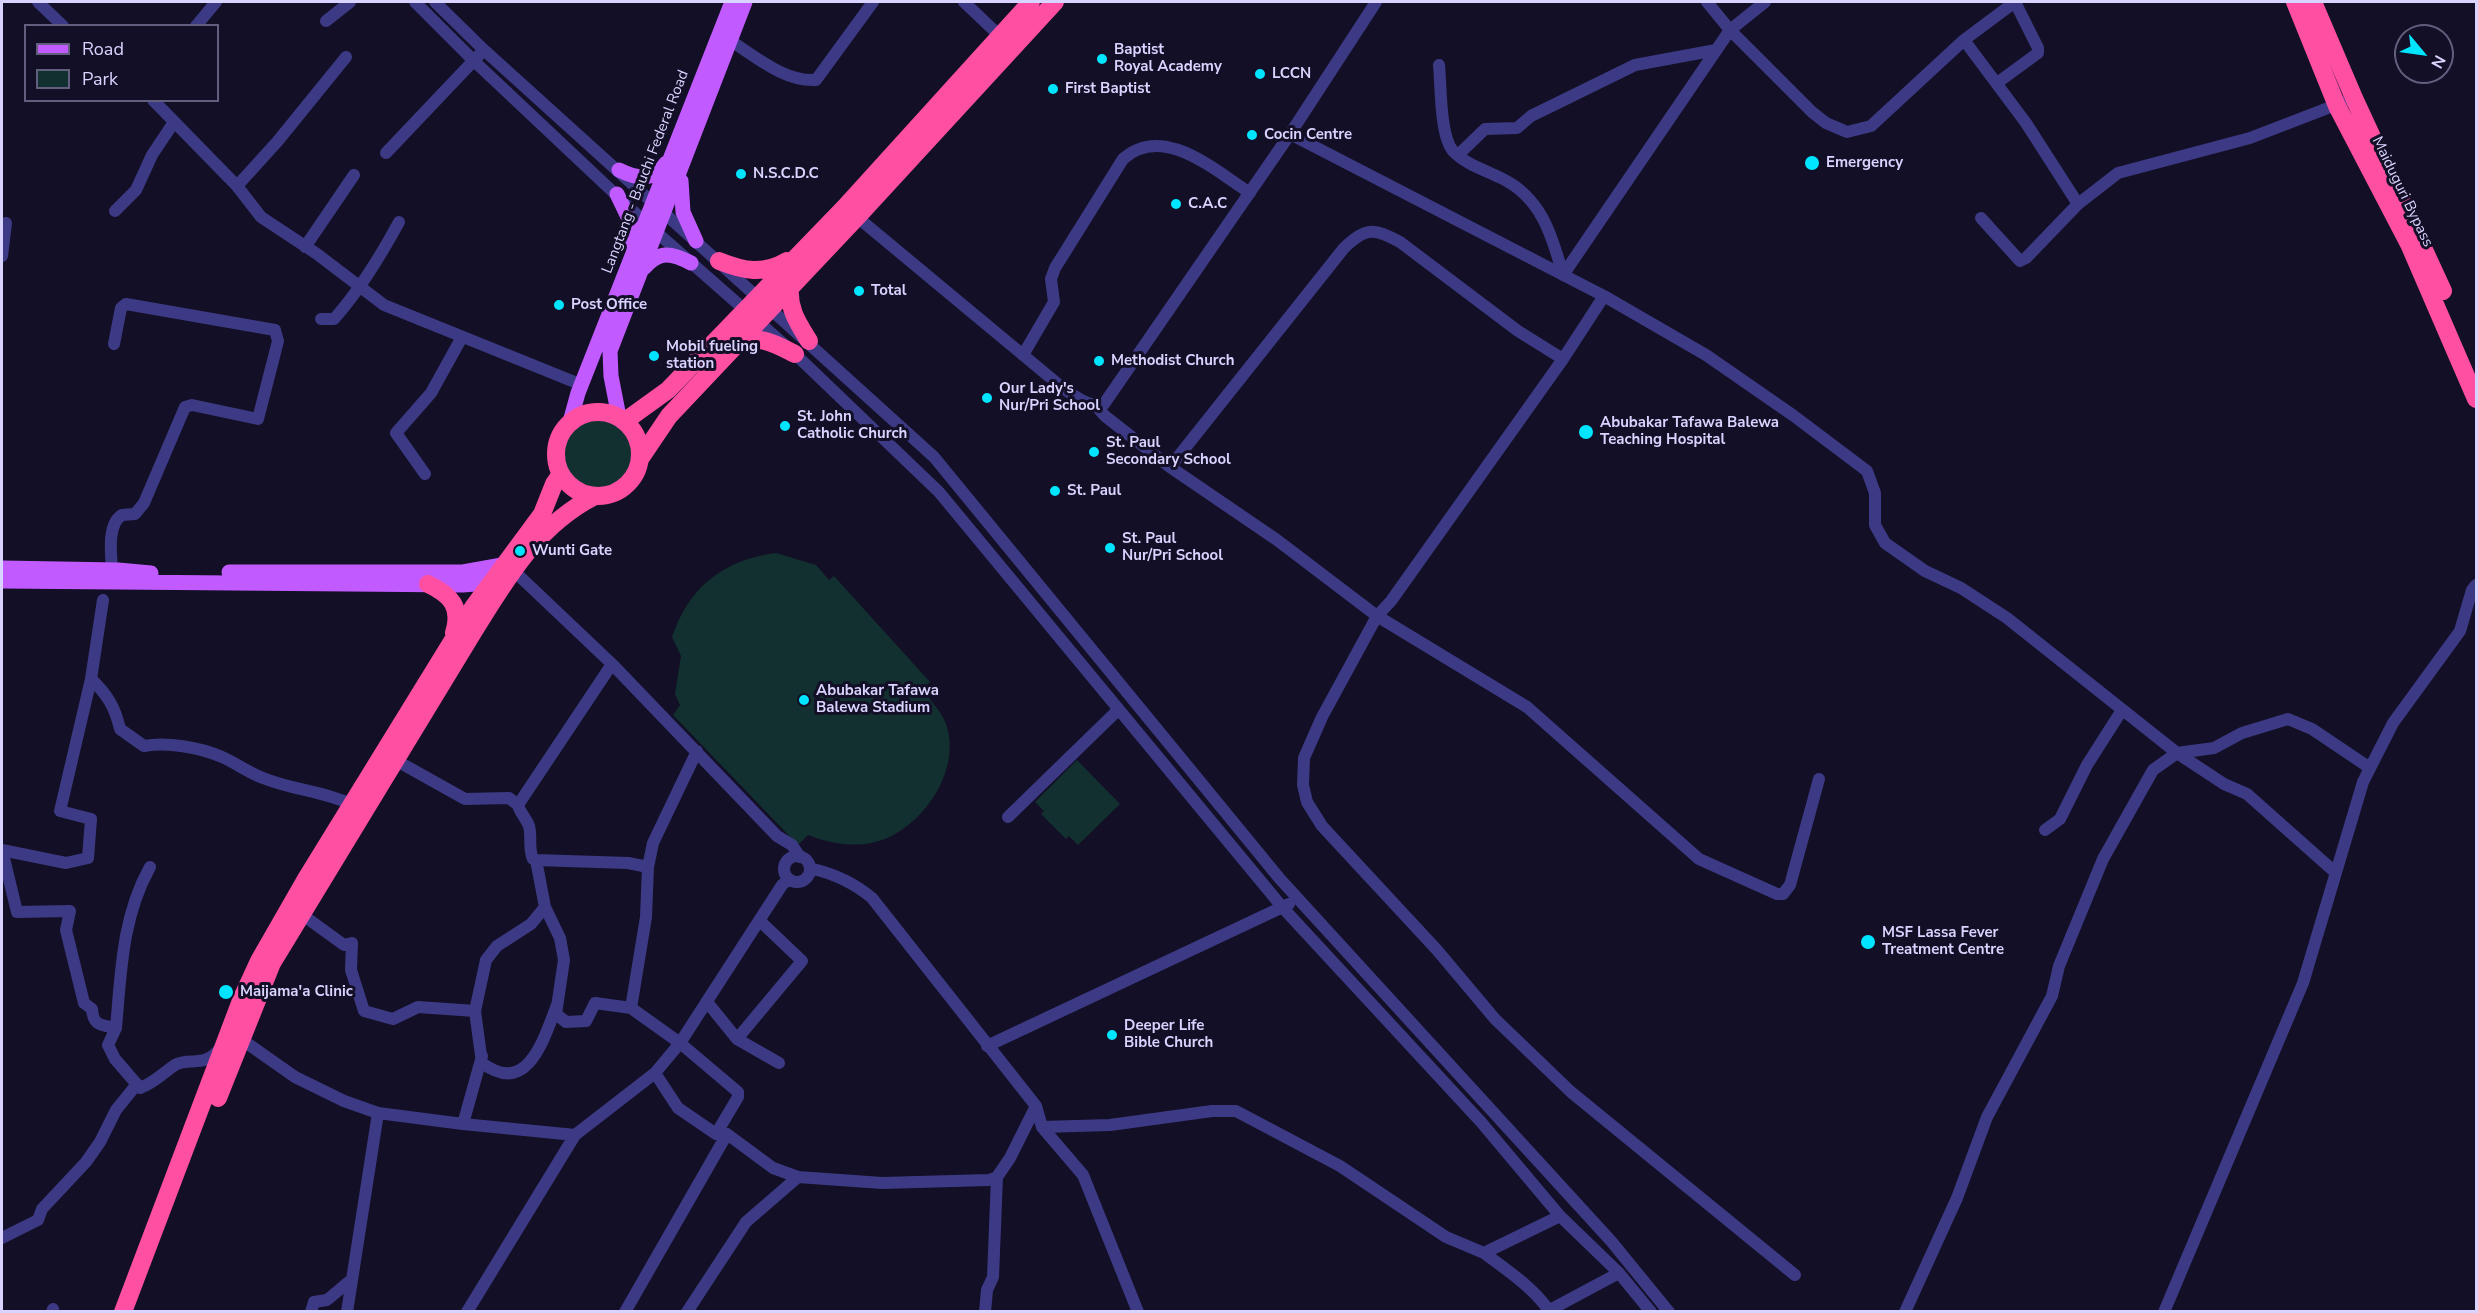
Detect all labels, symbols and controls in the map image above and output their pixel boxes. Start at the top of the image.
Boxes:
legend [24,24,219,102]
north arrow [2394,24,2454,84]
text: Road [82,37,124,61]
place label: Baptist Royal Academy [1114,41,1222,76]
text: N [2425,51,2451,72]
marker: Baptist Royal Academy [1095,52,1109,66]
place label: LCCN [1272,65,1311,83]
text: Park [82,67,118,91]
marker: LCCN [1253,67,1267,81]
street label: Langtang - Bauchi Federal Road [599,68,693,276]
place label: First Baptist [1065,80,1150,98]
marker: First Baptist [1046,82,1060,96]
place label: Cocin Centre [1264,126,1352,144]
marker: Cocin Centre [1245,128,1259,142]
street label: Maiduguri Bypass [2368,134,2436,250]
marker: Emergency [1803,154,1821,172]
place label: Emergency [1826,154,1903,172]
place label: N.S.C.D.C [753,165,819,183]
marker: N.S.C.D.C [734,167,748,181]
place label: C.A.C [1188,195,1227,213]
marker: C.A.C [1169,197,1183,211]
place label: Total [871,282,906,300]
marker: Total [852,284,866,298]
place label: Post Office [571,296,647,314]
marker: Post Office [552,298,566,312]
place label: Mobil fueling station [666,338,758,373]
marker: Mobil fueling station [647,349,661,363]
place label: Methodist Church [1111,352,1234,370]
marker: Methodist Church [1092,354,1106,368]
place label: Our Lady's Nur/Pri School [999,380,1100,415]
marker: Our Lady's Nur/Pri School [980,391,994,405]
place label: St. John Catholic Church [797,408,907,443]
place label: Abubakar Tafawa Balewa Teaching Hospital [1600,414,1779,449]
marker: St. John Catholic Church [778,419,792,433]
marker: Abubakar Tafawa Balewa Teaching Hospital [1577,423,1595,441]
place label: St. Paul Secondary School [1106,434,1231,469]
marker: St. Paul Secondary School [1087,445,1101,459]
place label: St. Paul [1067,482,1121,500]
marker: St. Paul [1048,484,1062,498]
place label: St. Paul Nur/Pri School [1122,530,1223,565]
marker: St. Paul Nur/Pri School [1103,541,1117,555]
place label: Wunti Gate [532,542,612,560]
marker: Wunti Gate [513,544,527,558]
place label: Abubakar Tafawa Balewa Stadium [816,682,939,717]
marker: Abubakar Tafawa Balewa Stadium [797,693,811,707]
place label: MSF Lassa Fever Treatment Centre [1882,924,2004,959]
marker: MSF Lassa Fever Treatment Centre [1859,933,1877,951]
marker: Maijama'a Clinic [217,983,235,1001]
place label: Maijama'a Clinic [240,983,353,1001]
place label: Deeper Life Bible Church [1124,1017,1213,1052]
marker: Deeper Life Bible Church [1105,1028,1119,1042]

